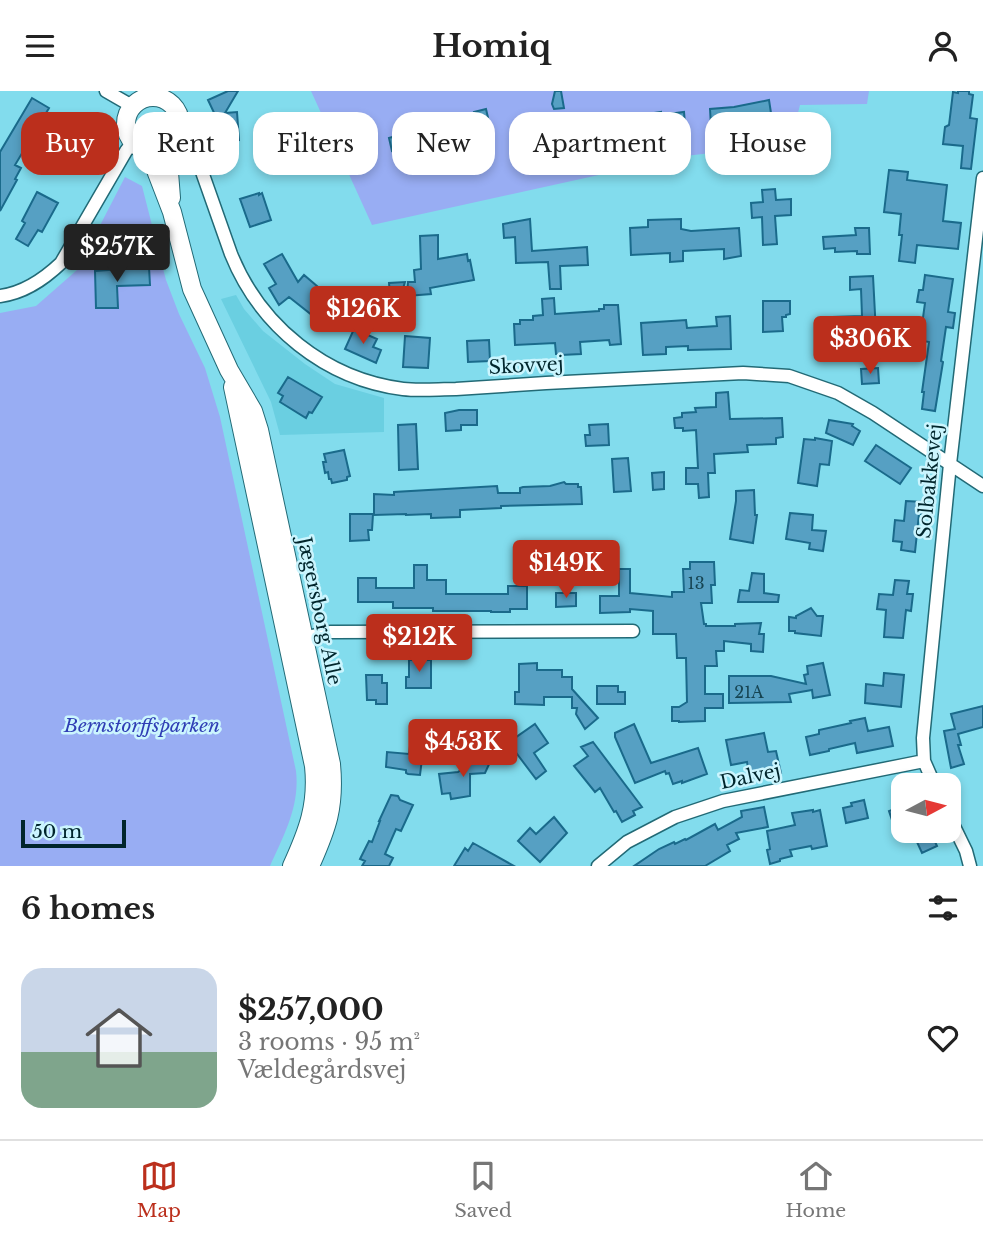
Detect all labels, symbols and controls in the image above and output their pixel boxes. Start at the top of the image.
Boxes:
text: Homiq [432,26,551,66]
icon: menu [21,27,59,65]
icon: person [924,27,962,65]
chip: Buy [21,112,119,175]
chip: Rent [133,112,239,175]
chip: Filters [253,112,378,175]
chip: New [392,112,495,175]
chip: Apartment [509,112,691,175]
chip: House [705,112,831,175]
pin: $257K [68,225,166,284]
text: $257K [80,233,154,261]
pin: $126K [314,287,412,346]
text: $126K [326,295,400,323]
pin: $306K [821,317,919,376]
text: $306K [829,325,911,353]
street label: Skovvej [488,352,564,379]
street label: Solbakkevej [912,423,947,539]
street label: Jægersborg Alle [292,532,346,687]
pin: $149K [517,540,615,600]
text: $149K [529,549,603,577]
house number: 13 [688,573,705,593]
pin: $212K [370,615,468,674]
text: $212K [382,623,456,651]
house number: 21A [734,682,764,702]
park label: Bernstorffsparken [63,714,220,737]
pin: $453K [414,719,512,779]
text: $453K [424,728,502,756]
street label: Dalvej [718,759,782,794]
north arrow [891,773,961,843]
map controls [891,773,961,843]
scale bar [21,817,126,849]
text: 50 m [32,820,82,843]
icon: filters [924,889,962,927]
text: 6 homes [21,890,155,927]
text: $257,000 [238,991,384,1028]
icon: home [77,996,161,1080]
icon: heart [924,1019,962,1057]
text: 3 rooms · 95 m² [238,1028,420,1056]
text: Vældegårdsvej [238,1056,406,1084]
tab: Map [137,1157,181,1222]
tab: Saved [455,1157,512,1222]
tab: Home [785,1157,846,1222]

